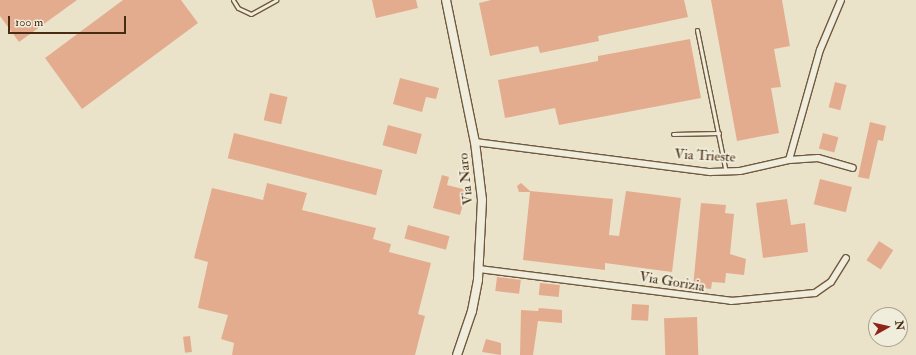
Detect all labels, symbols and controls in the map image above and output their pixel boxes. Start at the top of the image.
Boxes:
scale bar [10,8,128,34]
text: 100 m [15,15,43,30]
street label: Via Trieste [674,146,736,166]
street label: Via Naro [455,152,477,206]
street label: Via Gorizia [638,269,706,295]
north arrow [868,307,908,347]
text: N [892,320,907,331]

